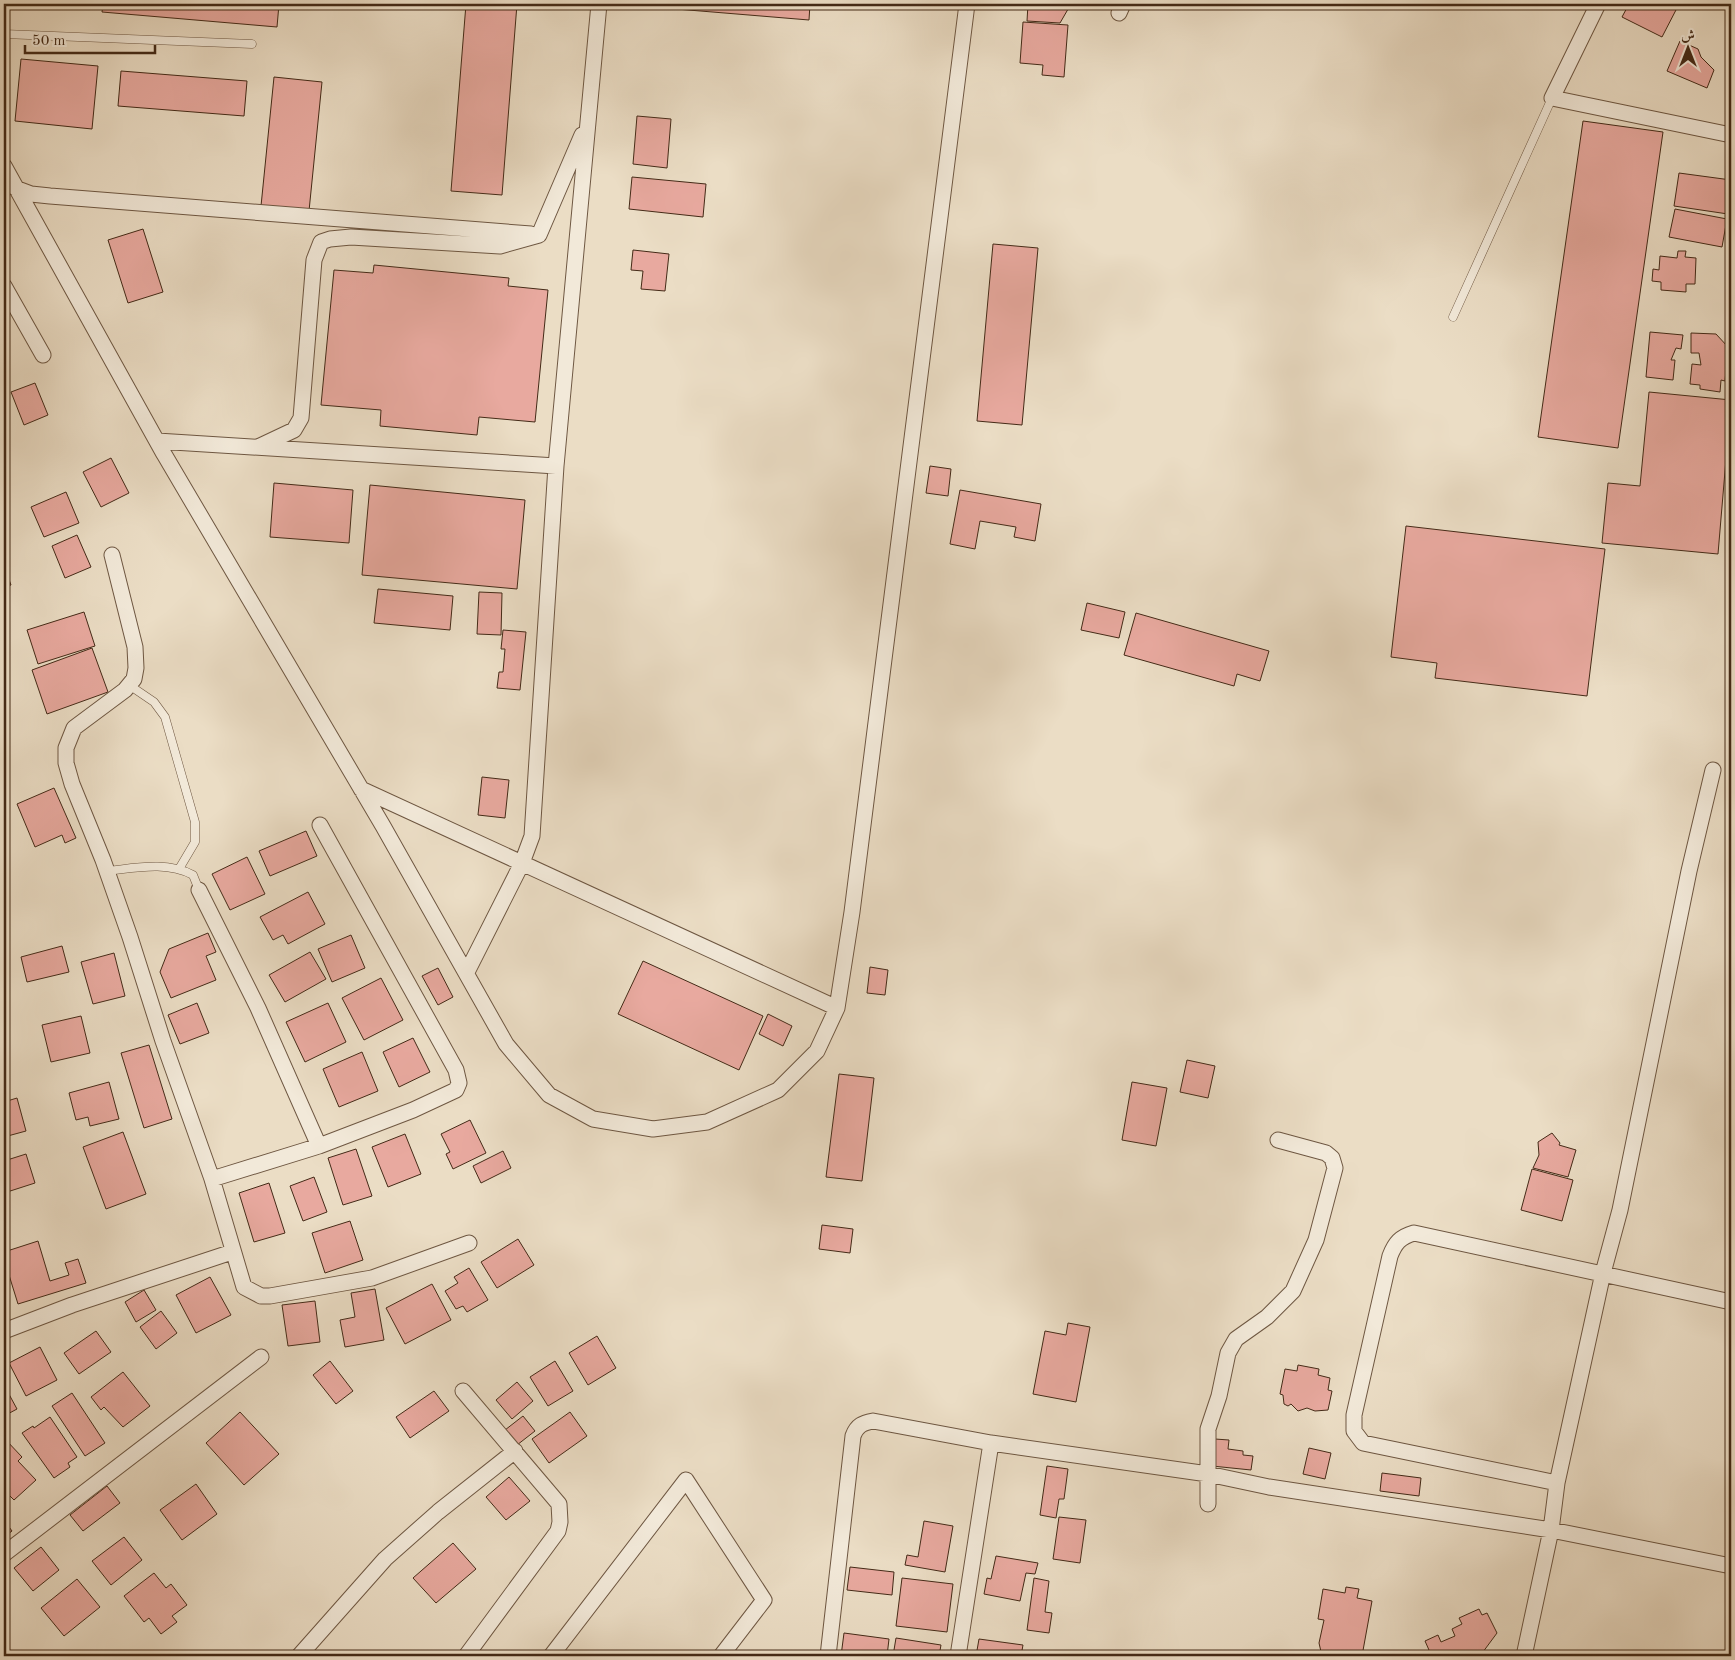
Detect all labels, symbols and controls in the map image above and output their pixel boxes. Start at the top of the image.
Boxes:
scale bar [25,22,155,54]
north arrow [1662,22,1712,72]
text: ش [1681,29,1695,43]
text: 50 m [32,34,66,49]

